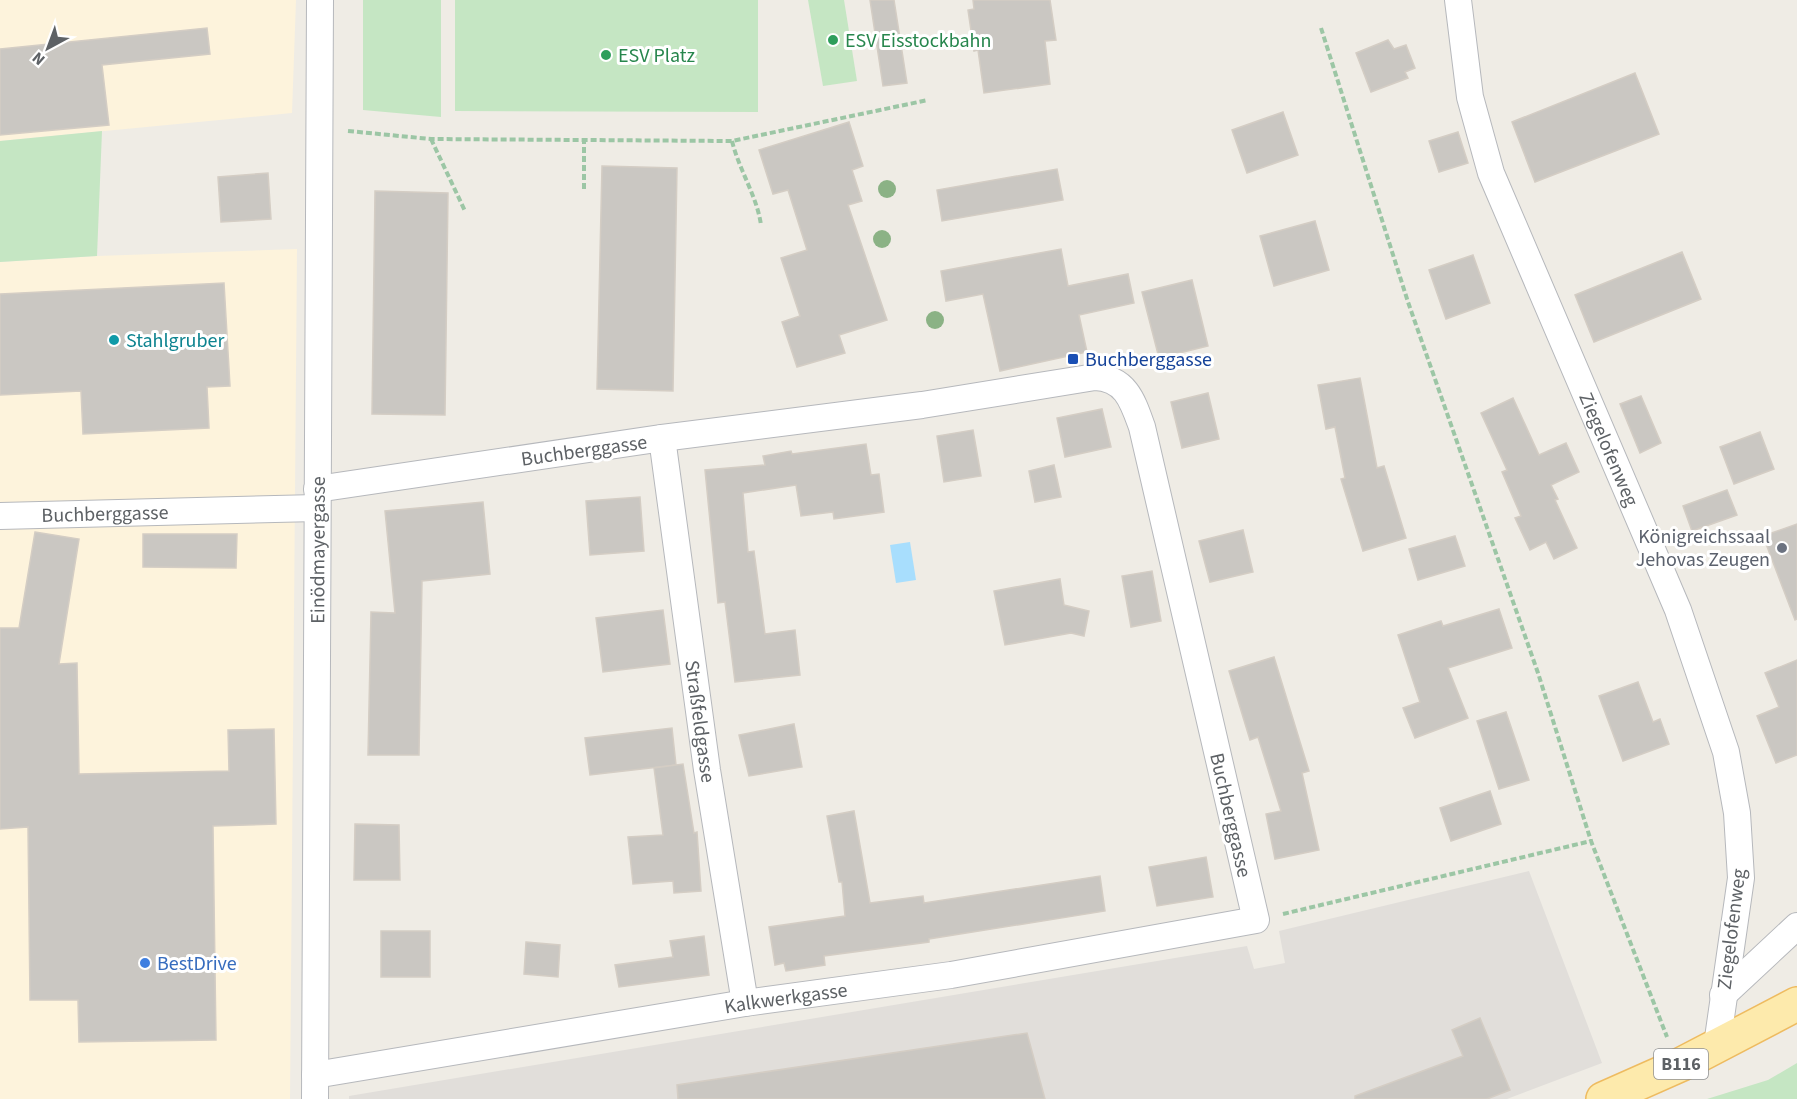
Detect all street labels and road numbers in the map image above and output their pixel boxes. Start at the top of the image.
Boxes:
street label: Ziegelofenweg [1571,388,1645,511]
street label: Buchberggasse [519,428,649,474]
street label: Einödmayergasse [304,476,333,624]
street label: Buchberggasse [41,499,169,530]
street label: Straßfeldgasse [677,659,722,785]
street label: Buchberggasse [1202,750,1258,880]
street label: Ziegelofenweg [1711,867,1753,991]
street label: Kalkwerkgasse [722,976,849,1021]
road number: B116 [1654,1049,1708,1079]

